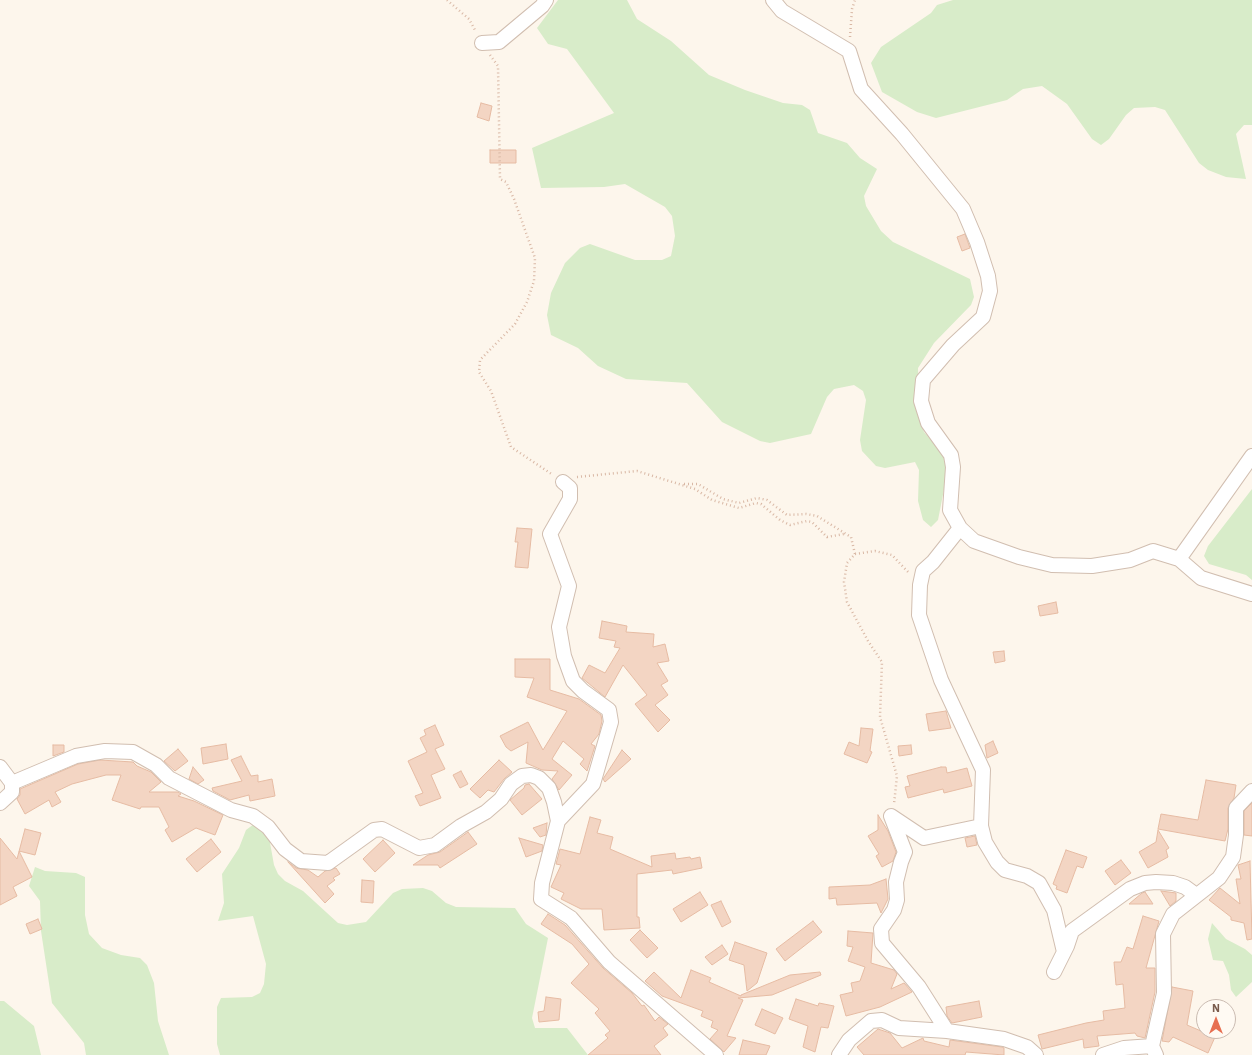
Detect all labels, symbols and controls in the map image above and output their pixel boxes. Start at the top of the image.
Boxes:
north arrow [1196,999,1236,1039]
text: N [1212,1001,1220,1015]

